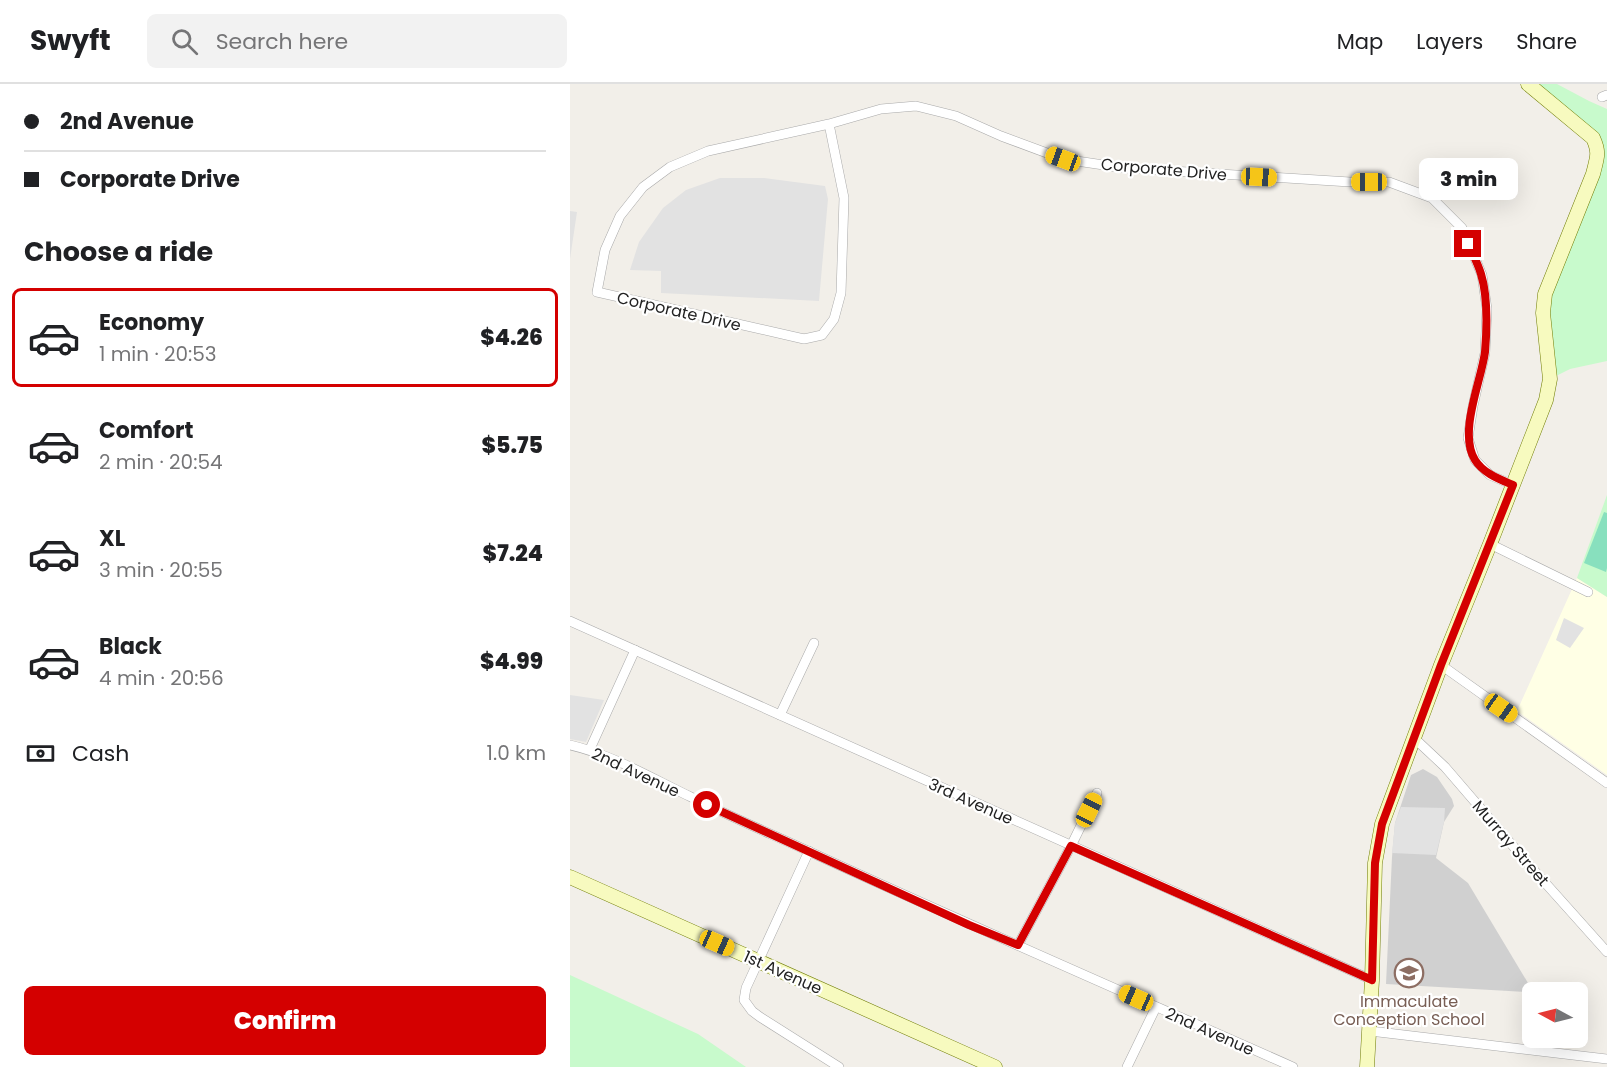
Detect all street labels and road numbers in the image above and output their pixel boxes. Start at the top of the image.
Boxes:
street label: Corporate Drive [1100,153,1228,186]
street label: Corporate Drive [615,286,743,337]
street label: 2nd Avenue [588,742,684,803]
street label: 3rd Avenue [925,773,1017,830]
street label: Murray Street [1467,795,1554,891]
street label: 1st Avenue [740,945,826,1000]
street label: 2nd Avenue [1162,1002,1258,1061]

